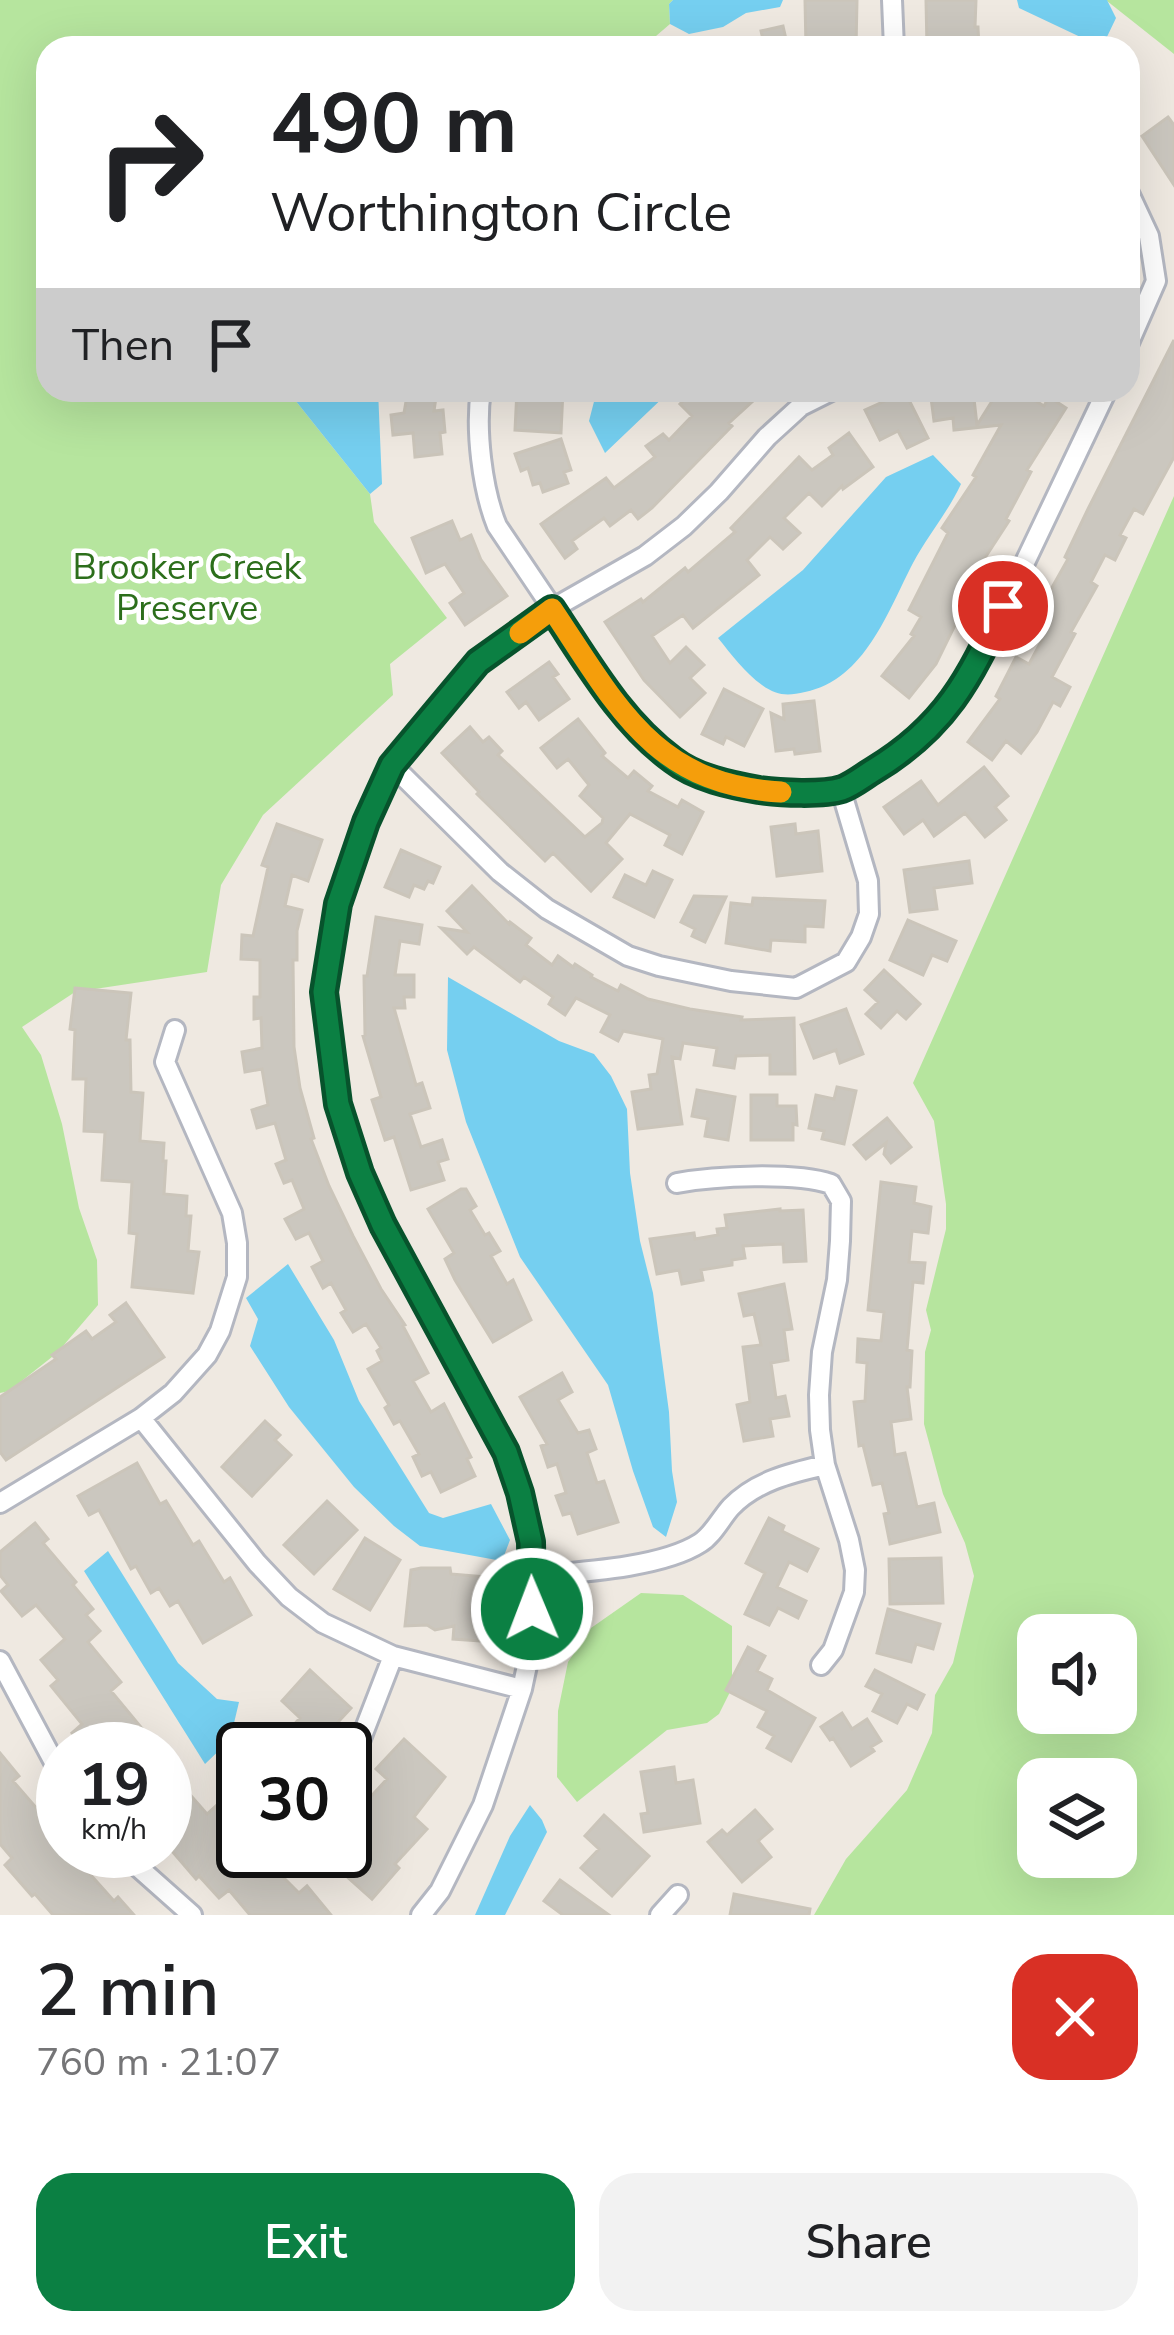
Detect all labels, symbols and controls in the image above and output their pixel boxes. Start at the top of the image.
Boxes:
text: 490 m [270,67,518,182]
icon: right [72,84,228,240]
text: Worthington Circle [270,176,732,250]
icon: arrive [198,312,264,378]
text: Then [72,315,174,376]
park label: Brooker Creek Preserve [72,543,303,633]
pin [952,555,1054,657]
icon: arrive [970,573,1036,639]
position arrow [469,1546,595,1672]
map controls [1017,1614,1137,1878]
button: sound [1017,1614,1137,1734]
speed limit sign: 30 [216,1722,372,1878]
text: 19 [78,1744,150,1826]
button: layers [1017,1758,1137,1878]
text: km/h [81,1809,147,1850]
text: 2 min [36,1942,219,2040]
button: close [1012,1954,1138,2080]
text: 760 m · 21:07 [36,2036,281,2089]
button: Exit [36,2173,575,2311]
button: Share [599,2173,1138,2311]

